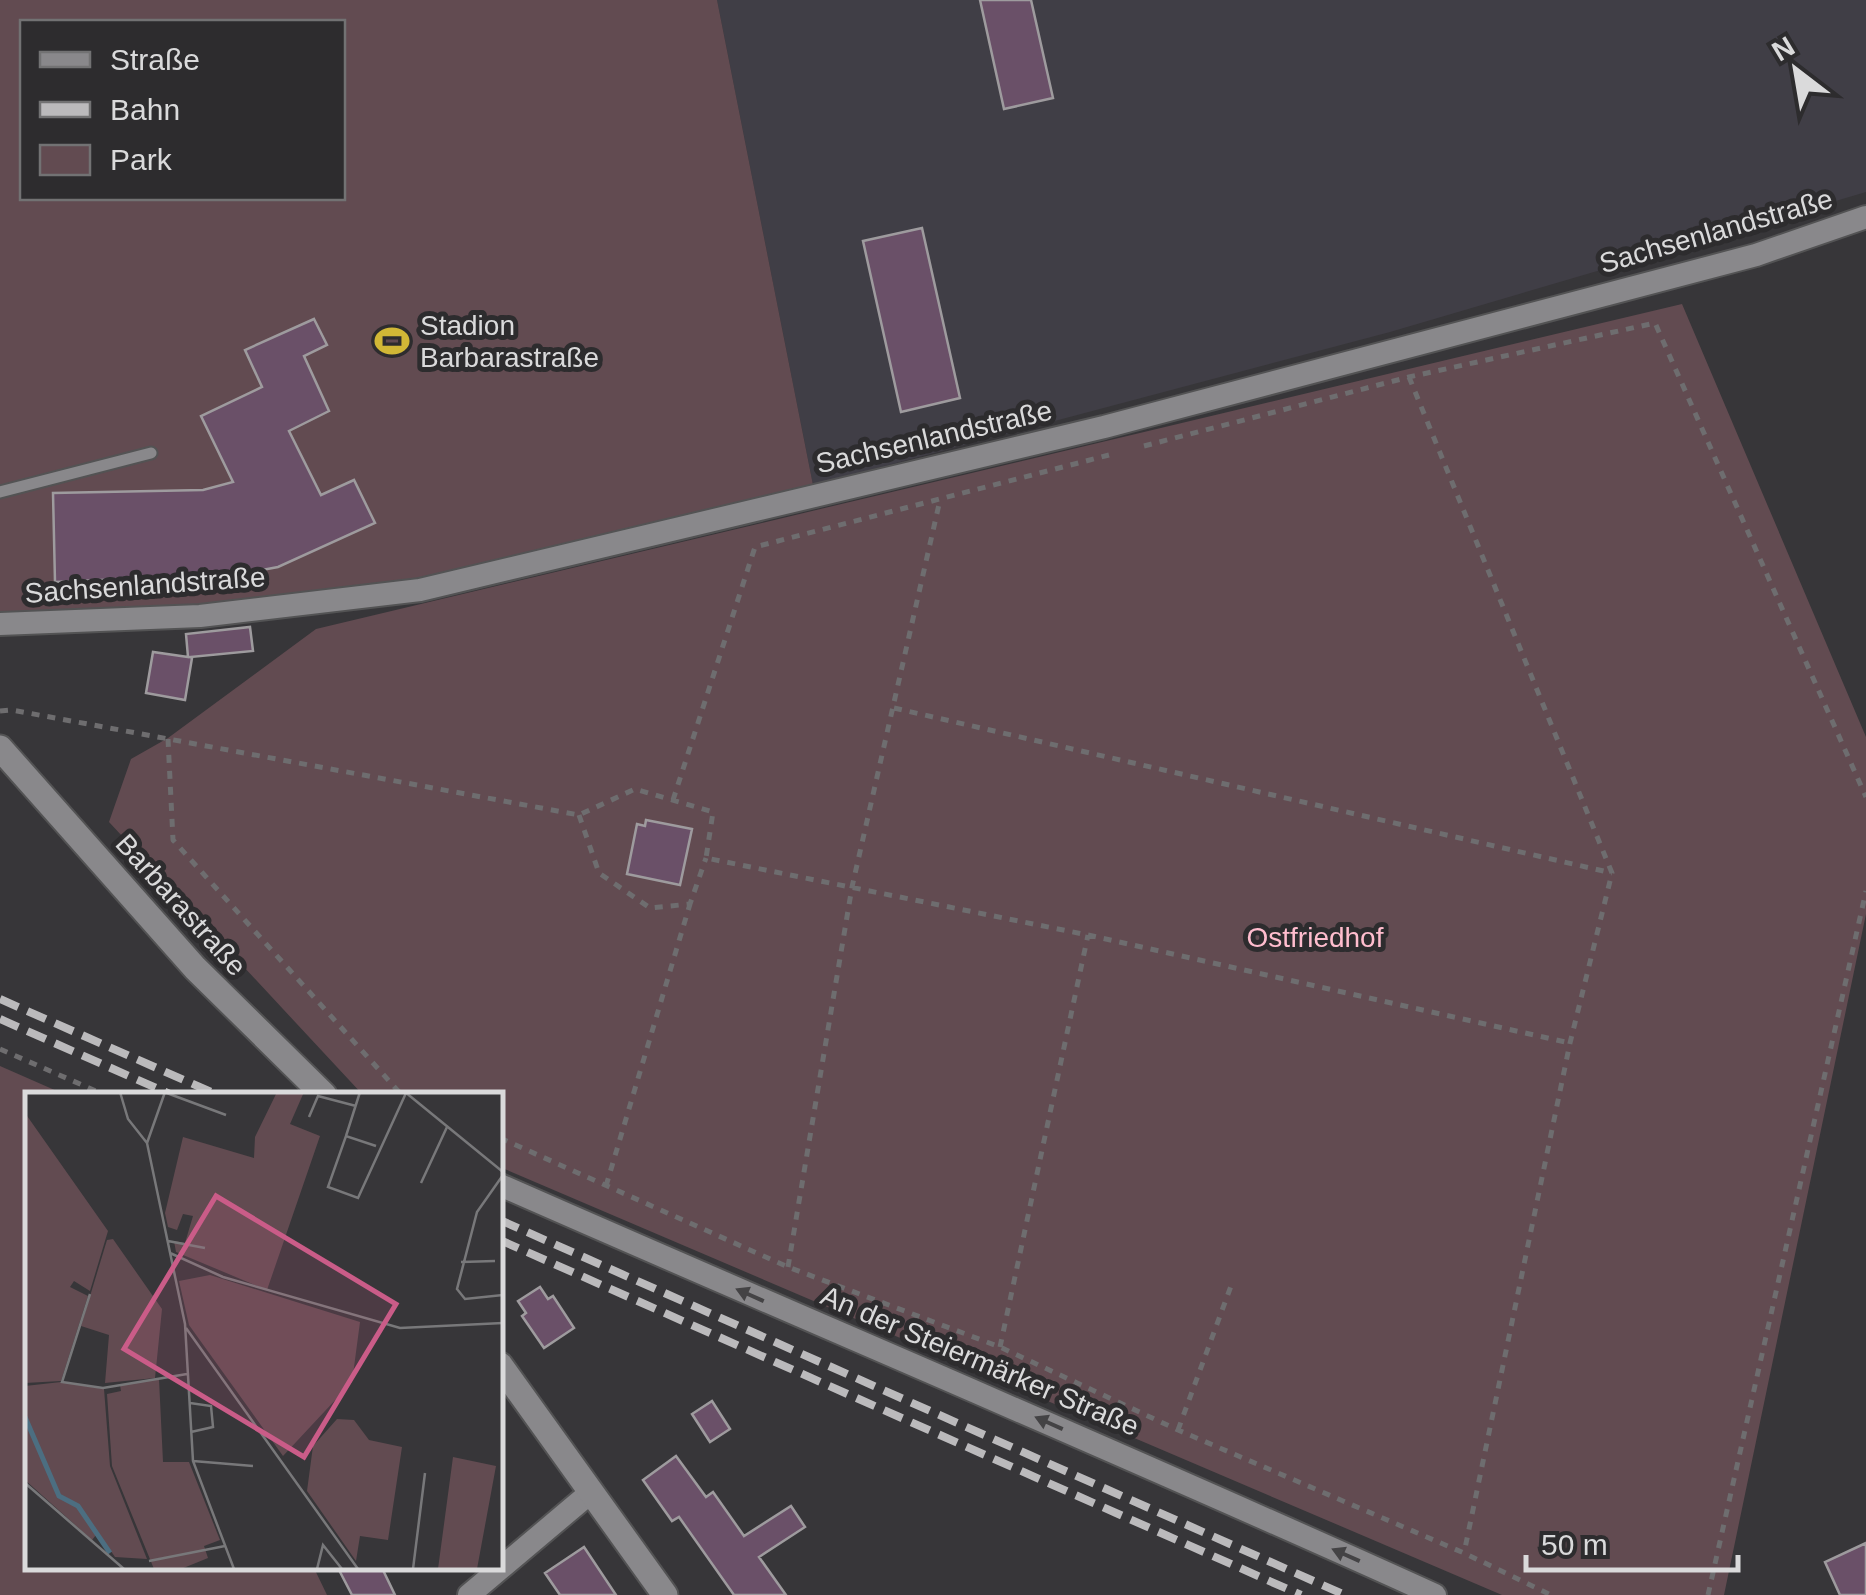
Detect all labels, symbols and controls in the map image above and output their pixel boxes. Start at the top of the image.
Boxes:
legend [20,20,345,200]
north arrow [1746,20,1846,120]
text: N [1767,31,1800,67]
text: Straße [110,43,200,76]
text: Bahn [110,93,180,126]
text: Park [110,143,173,176]
street label: Sachsenlandstraße [1596,183,1836,279]
place label: Stadion Barbarastraße [420,310,599,373]
sports icon: Stadion Barbarastraße [373,322,411,360]
street label: Sachsenlandstraße [813,395,1055,479]
street label: Sachsenlandstraße [24,561,266,609]
street label: Barbarastraße [110,828,252,982]
park label: Ostfriedhof [1247,922,1384,953]
inset map [25,1092,502,1570]
street label: An der Steiermärker Straße [816,1280,1144,1442]
one-way arrow [735,1287,765,1303]
one-way arrow [1034,1415,1064,1431]
scale bar [1526,1510,1738,1572]
text: 50 m [1541,1528,1608,1561]
one-way arrow [1331,1547,1361,1563]

